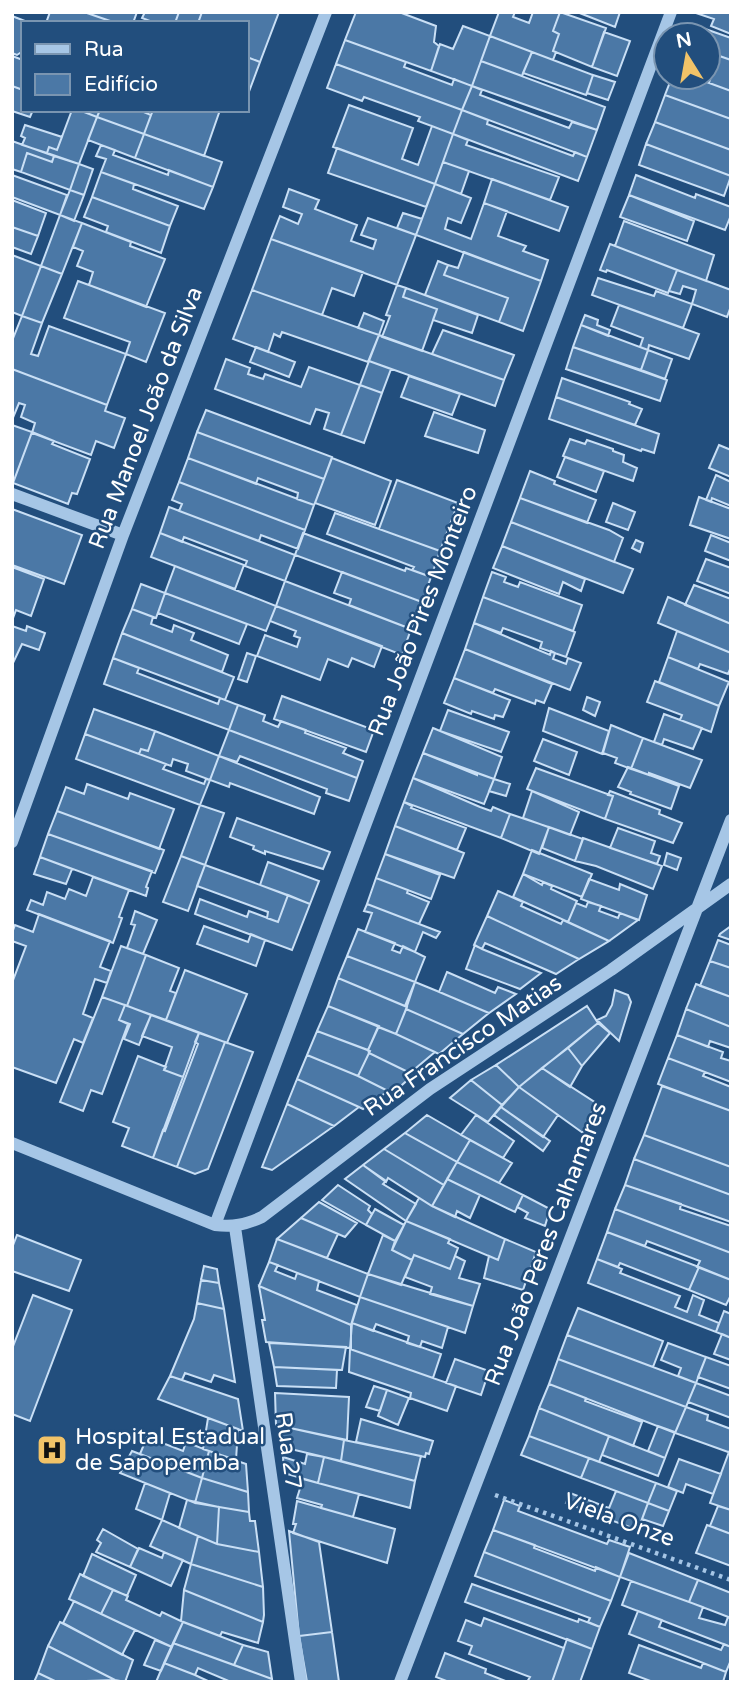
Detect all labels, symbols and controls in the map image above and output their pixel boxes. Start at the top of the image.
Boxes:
legend [21,21,248,112]
north arrow [652,21,722,91]
text: N [674,28,694,53]
text: Rua [84,37,124,62]
text: Edifício [84,72,158,97]
street label: Rua Manoel João da Silva [83,283,209,553]
street label: Rua João Pires Monteiro [362,482,484,740]
street label: Rua Francisco Matias [359,969,567,1123]
street label: Rua João Peres Calhamares [479,1098,613,1390]
street label: Rua 27 [269,1410,307,1492]
place label: Hospital Estadual de Sapopemba [75,1423,265,1477]
hospital icon: Hospital Estadual de Sapopemba [35,1433,69,1467]
street label: Viela Onze [560,1487,678,1553]

